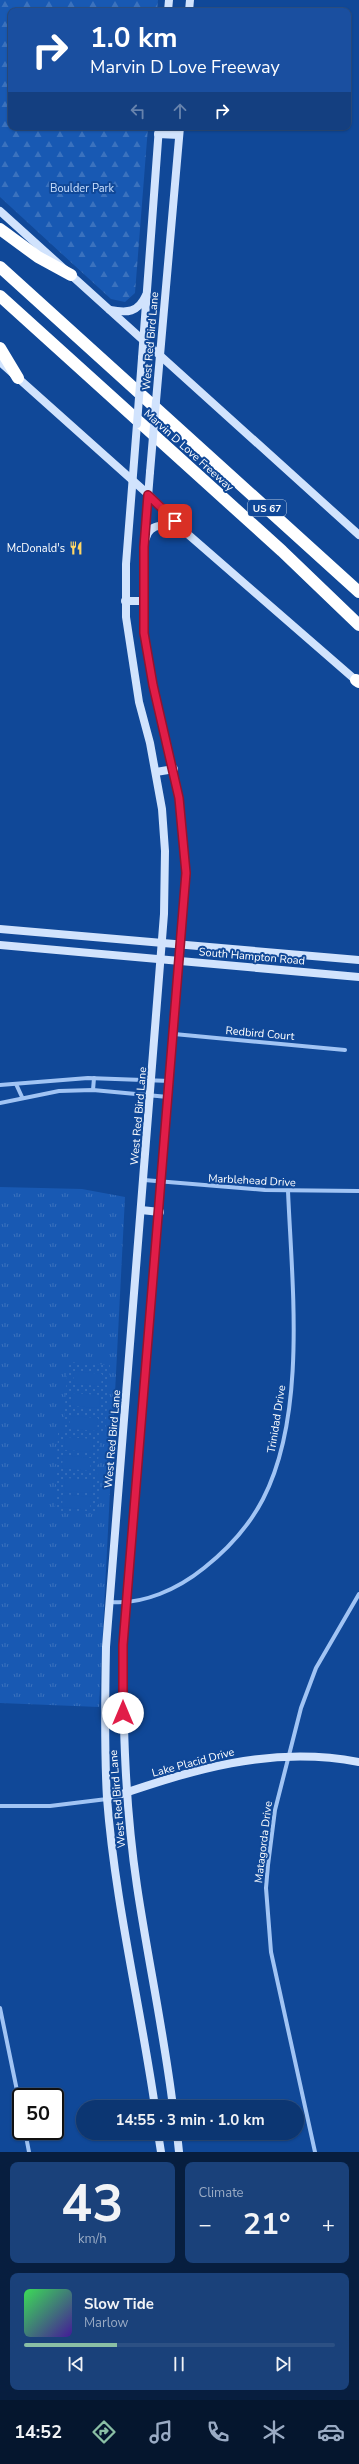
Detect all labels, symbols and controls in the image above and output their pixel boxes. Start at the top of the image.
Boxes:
text: 1.0 km [90,19,178,57]
icon: right [24,24,76,76]
text: Marvin D Love Freeway [90,55,280,79]
icon: left [127,100,149,122]
icon: ahead [169,100,191,122]
icon: right [211,100,233,122]
park label: Boulder Park [50,181,114,196]
street label: West Red Bird Lane [139,291,162,391]
street label: Marvin D Love Freeway [141,406,237,495]
road number: US 67 [248,500,286,516]
pin [158,504,192,538]
icon: arrive [164,510,186,532]
restaurant icon: McDonald's [68,540,84,556]
place label: McDonald's [7,541,65,556]
street label: South Hampton Road [198,944,306,969]
street label: Redbird Court [225,1023,295,1044]
street label: West Red Bird Lane [127,1066,150,1166]
street label: Marblehead Drive [208,1171,296,1190]
street label: Trinidad Drive [264,1384,289,1454]
street label: West Red Bird Lane [101,1389,124,1489]
position arrow [102,1692,144,1734]
street label: Lake Placid Drive [150,1744,236,1781]
street label: West Red Bird Lane [106,1749,129,1849]
street label: Matagorda Drive [251,1800,276,1884]
speed limit sign: 50 [12,2088,64,2140]
text: 14:55 · 3 min · 1.0 km [115,2110,265,2130]
text: 43 [61,2168,123,2239]
text: Climate [199,2184,244,2202]
text: 21° [243,2204,290,2245]
text: − [199,2210,212,2240]
text: + [322,2210,335,2240]
text: km/h [78,2230,107,2248]
text: Slow Tide [84,2294,154,2314]
text: Marlow [84,2314,129,2332]
icon: previous [65,2353,87,2375]
icon: pause [168,2353,190,2375]
icon: next [272,2353,294,2375]
icon: directions [90,2418,118,2446]
icon: music [147,2418,175,2446]
icon: phone [204,2418,232,2446]
icon: climate [260,2418,288,2446]
icon: car [317,2418,345,2446]
text: 14:52 [14,2420,62,2444]

